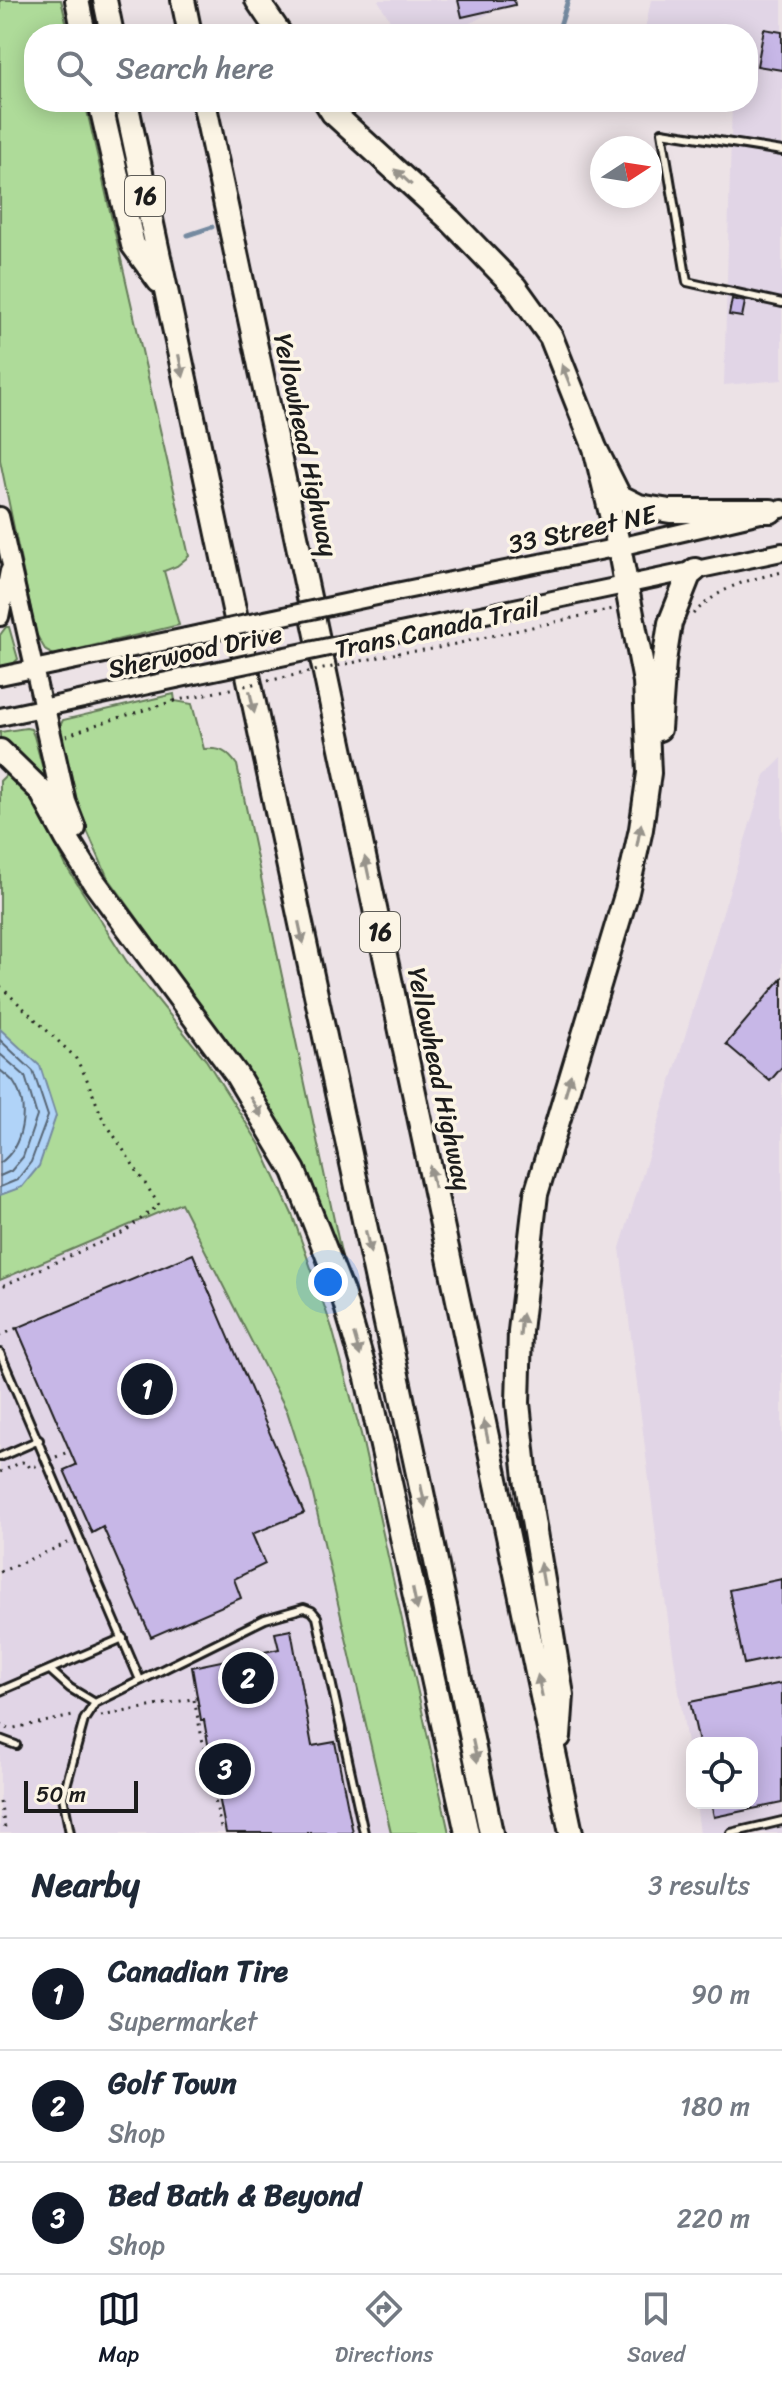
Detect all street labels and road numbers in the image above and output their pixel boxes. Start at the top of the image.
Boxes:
road number: 16 [125,176,165,216]
street label: Yellowhead Highway [260,329,352,562]
street label: 33 Street NE [504,491,662,567]
street label: Trans Canada Trail [330,584,544,672]
street label: Sherwood Drive [103,610,287,692]
road number: 16 [360,912,400,952]
street label: Yellowhead Highway [394,963,486,1196]

